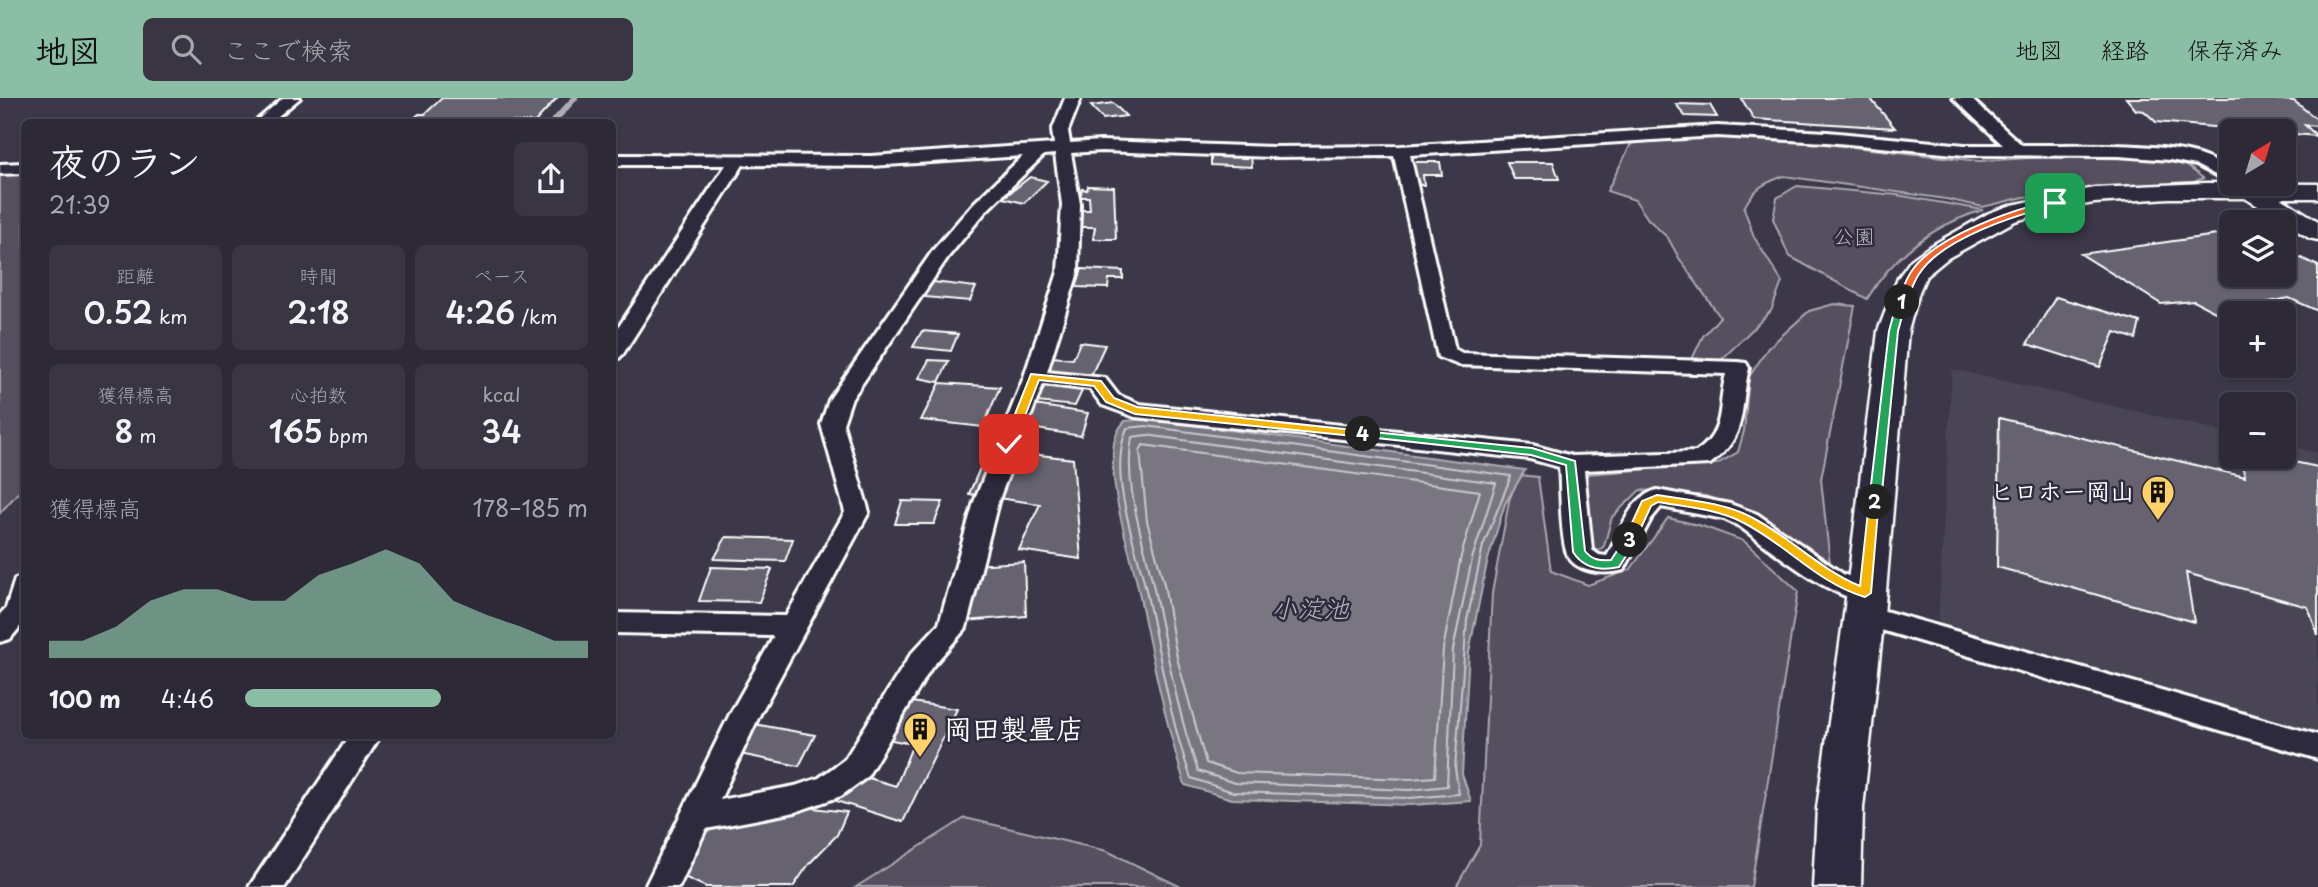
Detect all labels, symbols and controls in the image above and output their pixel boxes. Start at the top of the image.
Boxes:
search box [143,18,633,81]
text: 地図 [35,24,101,74]
icon: search [167,30,205,68]
text: ここで検索 [223,30,353,69]
text: 地図 [2015,31,2063,67]
text: 経路 [2101,31,2149,67]
text: 保存済み [2187,31,2283,67]
north arrow [2219,119,2296,196]
map controls [2219,119,2296,469]
text: 夜のラン [49,132,201,189]
button: share [514,142,588,216]
pin [2025,173,2085,233]
icon: arrive [2036,184,2074,222]
text: 21:39 [49,187,110,222]
button: layers [2219,210,2296,287]
park label: 公園 [1833,219,1875,251]
text: 距離 [116,261,155,289]
text: 時間 [299,261,338,289]
text: ペース [474,261,529,289]
pin: 1 [1884,284,1920,320]
text: 1 [1897,287,1906,315]
text: 0.52 [83,289,153,334]
text: 2:18 [287,289,350,334]
text: 4:26 [445,289,515,334]
button: + [2219,301,2296,378]
text: km [153,302,188,330]
text: /km [515,302,558,330]
text: 獲得標高 [97,380,174,408]
text: 心拍数 [290,380,347,408]
text: kcal [483,380,520,408]
button: − [2219,392,2296,469]
text: 8 [114,408,133,453]
text: 165 [269,408,323,453]
text: 34 [481,408,522,453]
pin [979,414,1039,474]
pin: 4 [1346,416,1380,452]
text: 4 [1356,419,1369,447]
text: m [133,421,157,449]
text: bpm [323,421,368,449]
icon: check [990,425,1028,463]
place label: ヒロホー岡山 [1990,472,2134,508]
building icon: ヒロホー岡山 [2139,473,2177,522]
pin: 2 [1857,484,1892,520]
text: 2 [1868,487,1881,515]
text: 獲得標高 [49,490,141,525]
text: 178–185 m [472,490,588,525]
pin: 3 [1612,522,1648,558]
text: 3 [1623,525,1636,553]
water label: 小淀池 [1271,588,1350,627]
text: 100 m [49,681,121,716]
text: 4:46 [161,681,214,716]
place label: 岡田製畳店 [944,706,1084,749]
building icon: 岡田製畳店 [901,710,939,759]

